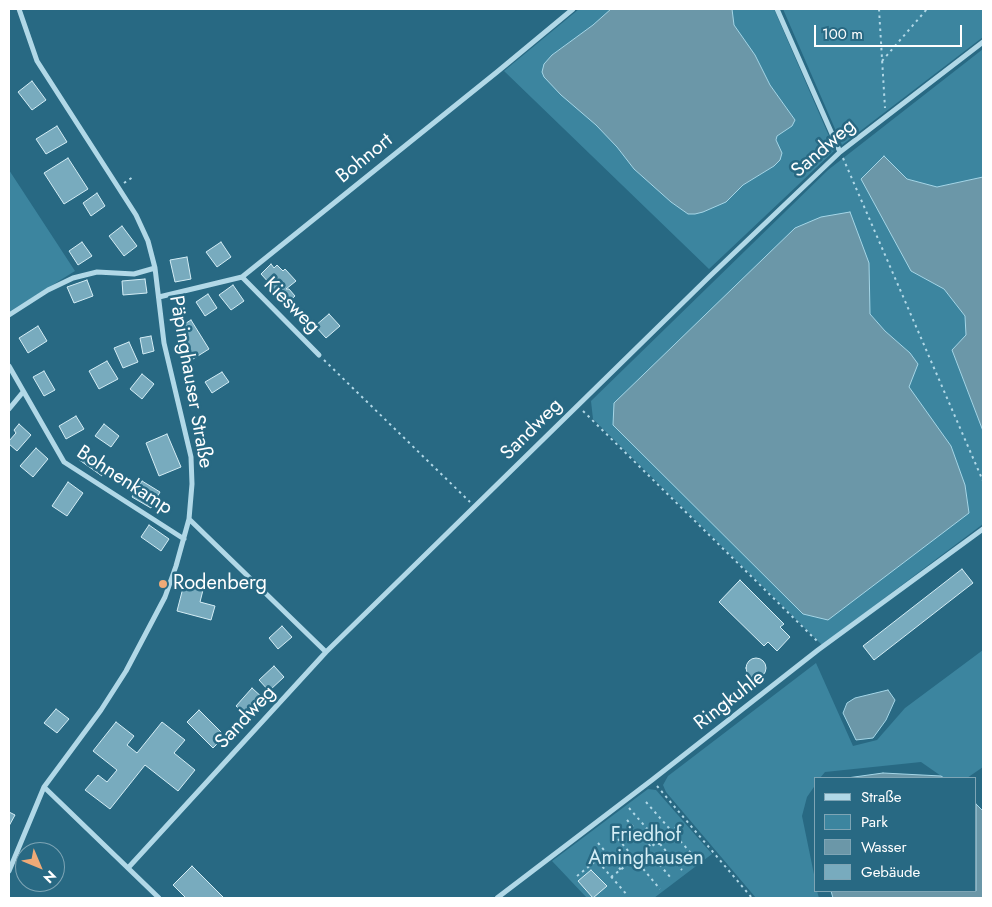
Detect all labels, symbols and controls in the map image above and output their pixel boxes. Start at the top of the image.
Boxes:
scale bar [817,15,964,47]
text: 100 m [822,23,863,45]
street label: Sandweg [787,115,861,183]
street label: Bohnort [332,129,398,189]
street label: Kiesweg [258,273,324,339]
street label: Päpinghauser Straße [163,294,217,470]
street label: Sandweg [496,394,568,466]
street label: Bohnenkamp [72,441,176,521]
place label: Rodenberg [173,572,267,596]
marker: Rodenberg [157,578,169,590]
street label: Ringkuhle [690,666,770,736]
street label: Sandweg [211,681,281,755]
legend [814,777,977,892]
text: Straße [861,786,901,808]
text: Park [861,811,888,833]
park label: Friedhof Aminghausen [588,824,704,871]
text: Wasser [861,836,907,858]
north arrow [15,842,65,892]
text: Gebäude [861,861,920,883]
text: N [39,866,61,888]

